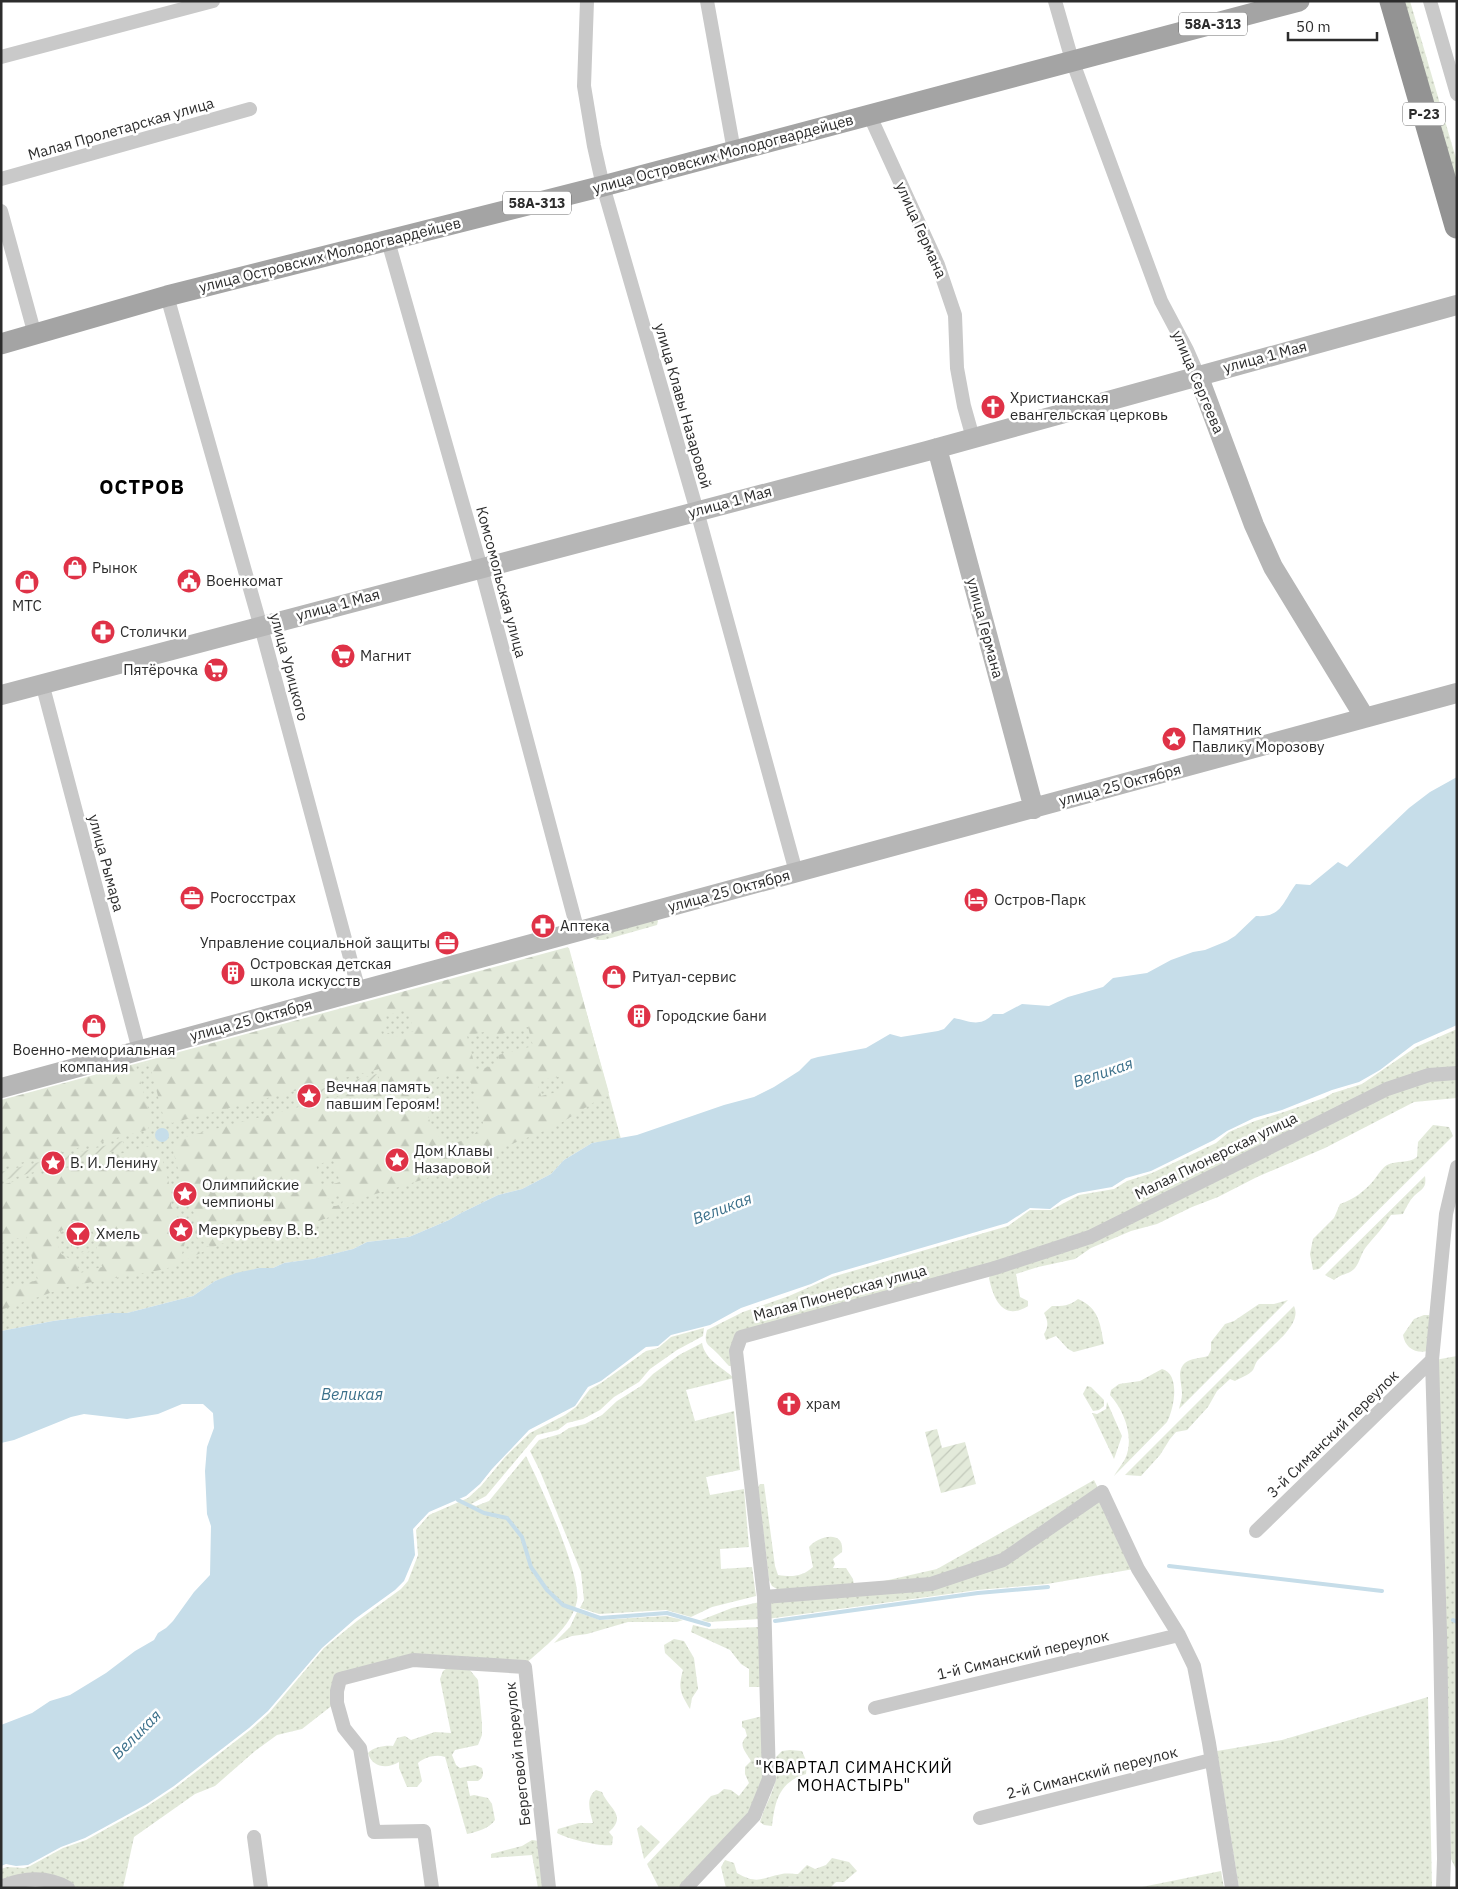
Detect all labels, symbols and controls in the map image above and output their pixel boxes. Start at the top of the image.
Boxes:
scale bar [1288,10,1377,42]
road number: 58А-313 [1179,12,1247,36]
text: 50 m [1296,17,1331,36]
street label: Малая Пролетарская улица [26,93,216,164]
road number: Р-23 [1403,102,1445,126]
street label: улица Островских Молодогвардейцев [590,109,855,198]
street label: улица Германа [892,179,951,281]
road number: 58А-313 [503,192,571,214]
street label: улица Островских Молодогвардейцев [197,213,463,296]
street label: улица Клавы Назаровой [651,321,716,491]
street label: улица Сергеева [1168,327,1229,436]
street label: улица 1 Мая [1221,336,1309,377]
place label: Христианская евангельская церковь [1010,388,1168,424]
church icon: Христианская евангельская церковь [980,394,1006,420]
district label: ОСТРОВ [99,473,185,500]
street label: улица 1 Мая [686,481,774,522]
street label: Комсомольская улица [472,504,531,660]
shop icon: Рынок [62,555,88,581]
place label: Рынок [92,558,137,577]
public building icon: Военкомат [176,568,202,594]
shop icon: МТС [14,569,40,595]
place label: Военкомат [206,571,283,590]
street label: улица Германа [963,576,1008,680]
street label: улица 1 Мая [294,584,382,625]
place label: МТС [12,596,42,615]
street label: улица Урицкого [266,611,313,723]
pharmacy icon: Столички [90,619,116,645]
place label: Столички [120,622,187,641]
supermarket icon: Магнит [330,643,356,669]
place label: Магнит [360,646,411,665]
supermarket icon: Пятёрочка [203,657,229,683]
place label: Пятёрочка [123,660,198,679]
place label: Памятник Павлику Морозову [1192,720,1325,756]
place icon: Памятник Павлику Морозову [1161,726,1187,752]
street label: улица 25 Октября [1057,759,1183,810]
street label: улица Рымара [84,812,129,914]
street label: улица 25 Октября [666,865,792,916]
office icon: Росгосстрах [179,885,205,911]
hotel icon: Остров-Парк [963,887,989,913]
place label: Росгосстрах [210,888,296,907]
place label: Остров-Парк [994,890,1086,909]
pharmacy icon: Аптека [530,913,556,939]
place label: Аптека [560,916,609,935]
office icon: Управление социальной защиты [434,930,460,956]
place label: Управление социальной защиты [200,933,430,952]
place label: Островская детская школа искусств [250,954,392,990]
building icon: Островская детская школа искусств [220,960,246,986]
shop icon: Ритуал-сервис [601,964,627,990]
place label: Ритуал-сервис [632,967,737,986]
street label: улица 25 Октября [188,994,314,1045]
building icon: Городские бани [626,1003,652,1029]
place label: Городские бани [656,1006,767,1025]
shop icon: Военно-мемориальная компания [81,1013,107,1039]
place label: Военно-мемориальная компания [13,1040,175,1076]
water label: Великая [1070,1052,1136,1092]
place label: Вечная память павшим Героям! [326,1077,440,1113]
place icon: Вечная память павшим Героям! [296,1083,322,1109]
street label: Малая Пионерская улица [1131,1108,1300,1203]
place label: Дом Клавы Назаровой [414,1141,493,1177]
place icon: Дом Клавы Назаровой [384,1147,410,1173]
place icon: В. И. Ленину [40,1150,66,1176]
place label: В. И. Ленину [70,1153,158,1172]
place label: Олимпийские чемпионы [202,1175,299,1211]
place icon: Олимпийские чемпионы [172,1181,198,1207]
water label: Великая [689,1188,755,1228]
place icon: Меркурьеву В. В. [168,1217,194,1243]
place label: Меркурьеву В. В. [198,1220,318,1239]
bar icon: Хмель [65,1221,91,1247]
place label: Хмель [96,1224,140,1243]
street label: Малая Пионерская улица [751,1260,929,1325]
street label: 3-й Симанский переулок [1263,1366,1402,1502]
water label: Великая [321,1384,383,1404]
church icon: храм [776,1391,802,1417]
place label: храм [806,1394,841,1413]
street label: 1-й Симанский переулок [935,1625,1111,1684]
street label: Береговой переулок [501,1681,535,1827]
water label: Великая [107,1705,165,1763]
street label: 2-й Симанский переулок [1004,1742,1179,1803]
district label: "КВАРТАЛ СИМАНСКИЙ МОНАСТЫРЬ" [755,1757,953,1795]

